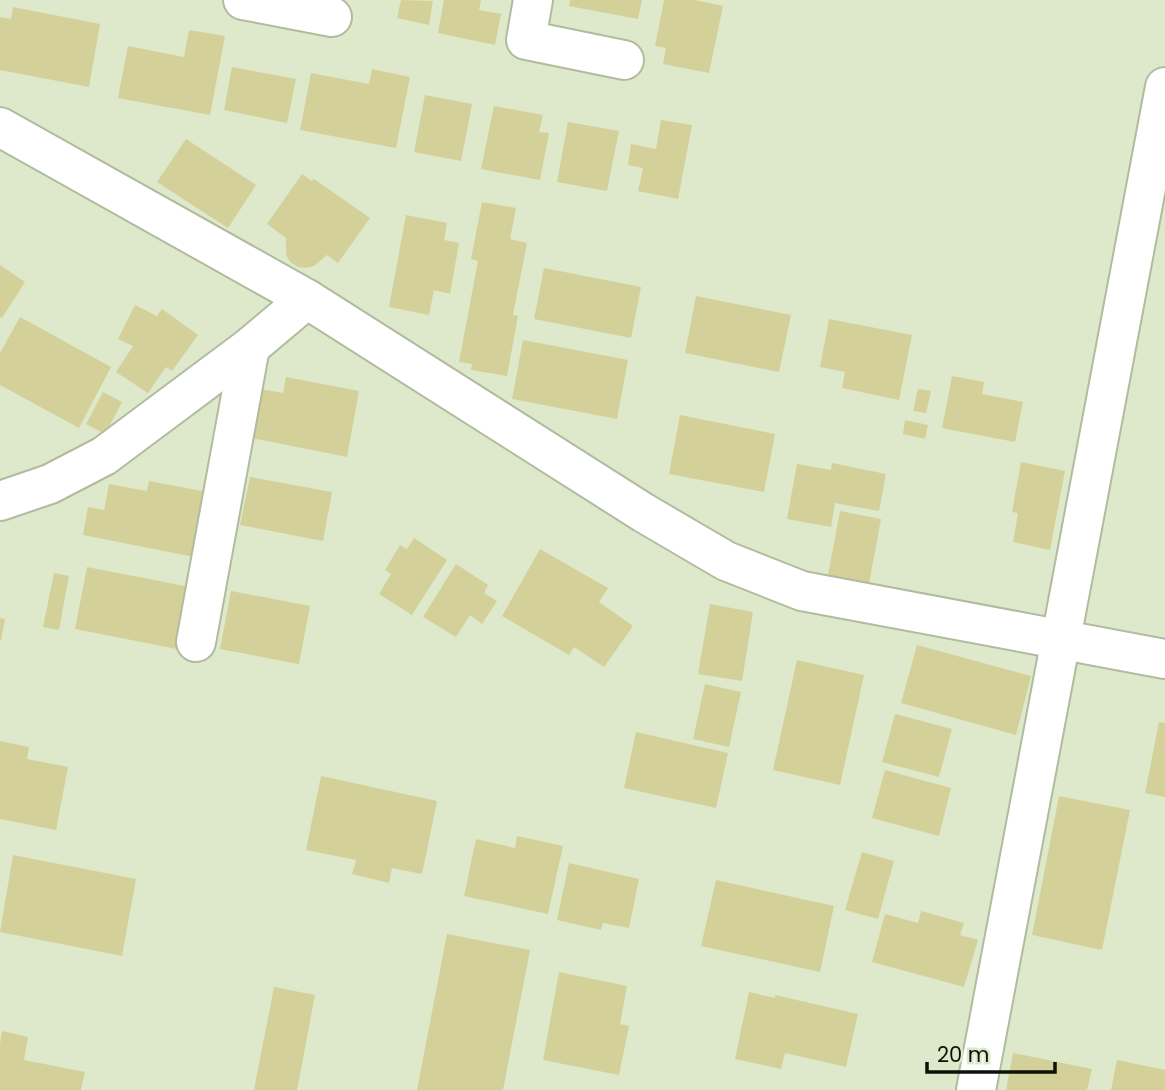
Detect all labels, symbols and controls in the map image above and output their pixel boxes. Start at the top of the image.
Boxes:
scale bar [927,1030,1055,1074]
text: 20 m [937,1040,990,1069]

